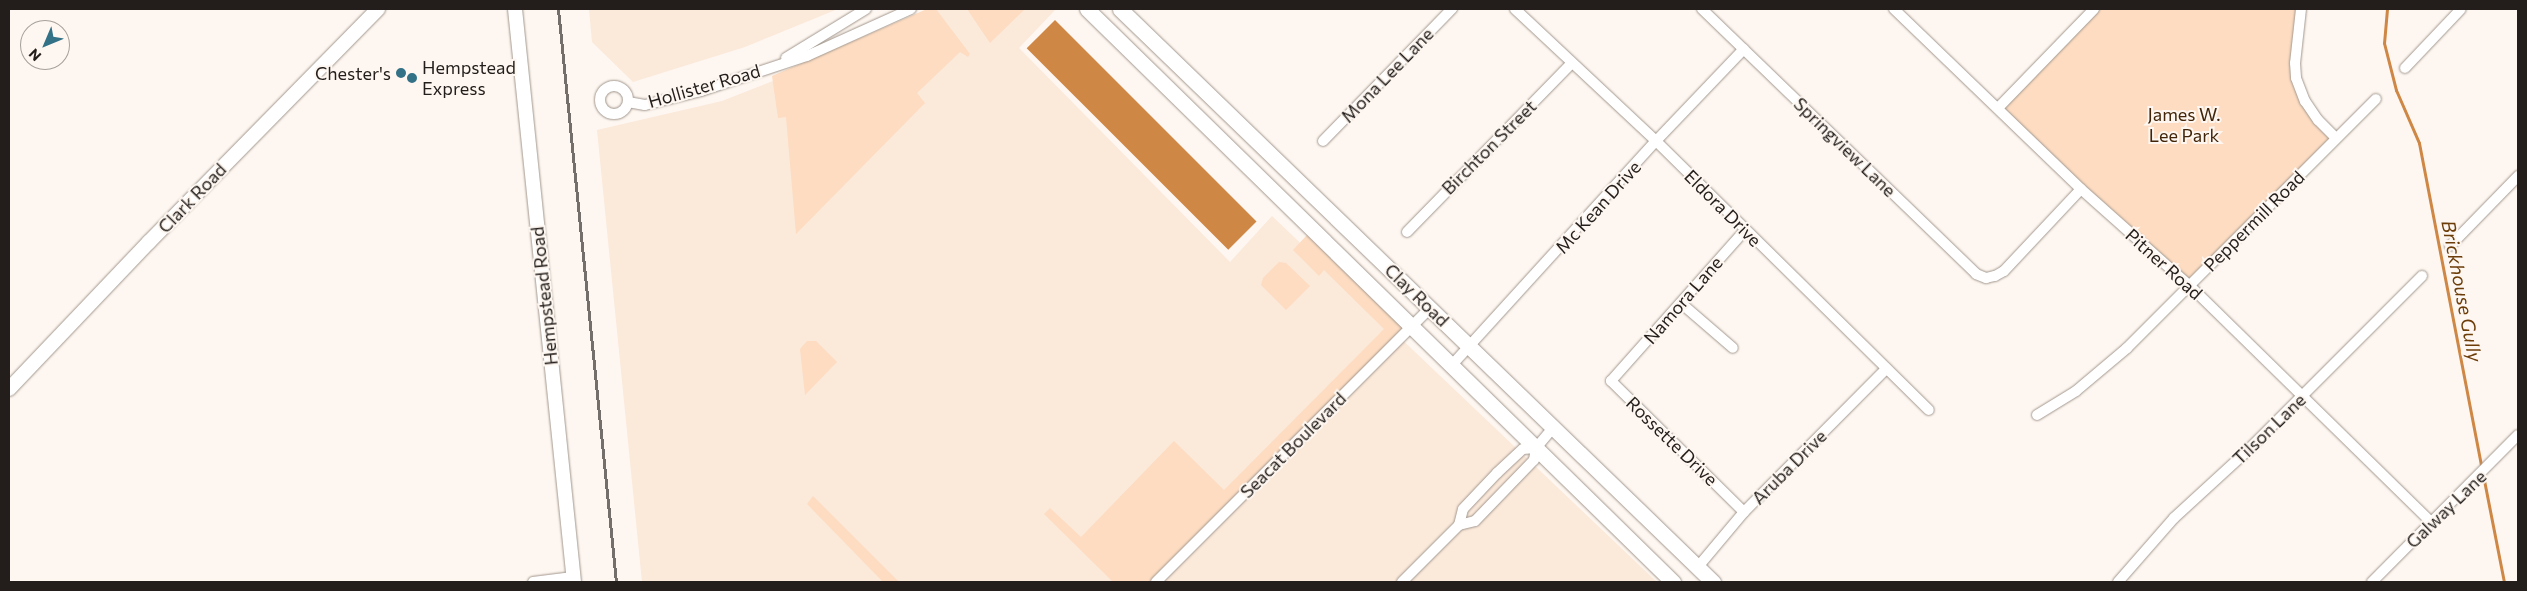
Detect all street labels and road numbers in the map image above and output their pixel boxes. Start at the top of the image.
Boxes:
street label: Mona Lee Lane [1336,23,1438,127]
street label: Hollister Road [645,60,763,112]
street label: Springview Lane [1789,93,1901,201]
street label: Birchton Street [1437,95,1541,199]
street label: Mc Kean Drive [1551,156,1645,258]
street label: Clark Road [153,159,231,237]
street label: Eldora Drive [1680,165,1766,251]
street label: Peppermill Road [2199,166,2309,276]
street label: Pitner Road [2121,224,2207,304]
street label: Hempstead Road [526,226,562,366]
street label: Namora Lane [1639,252,1727,348]
street label: Clay Road [1380,259,1454,331]
street label: Seacat Boulevard [1236,388,1350,502]
street label: Tilson Lane [2228,389,2310,469]
street label: Rossette Drive [1622,392,1722,490]
street label: Aruba Drive [1747,425,1831,509]
street label: Galway Lane [2401,465,2491,553]

